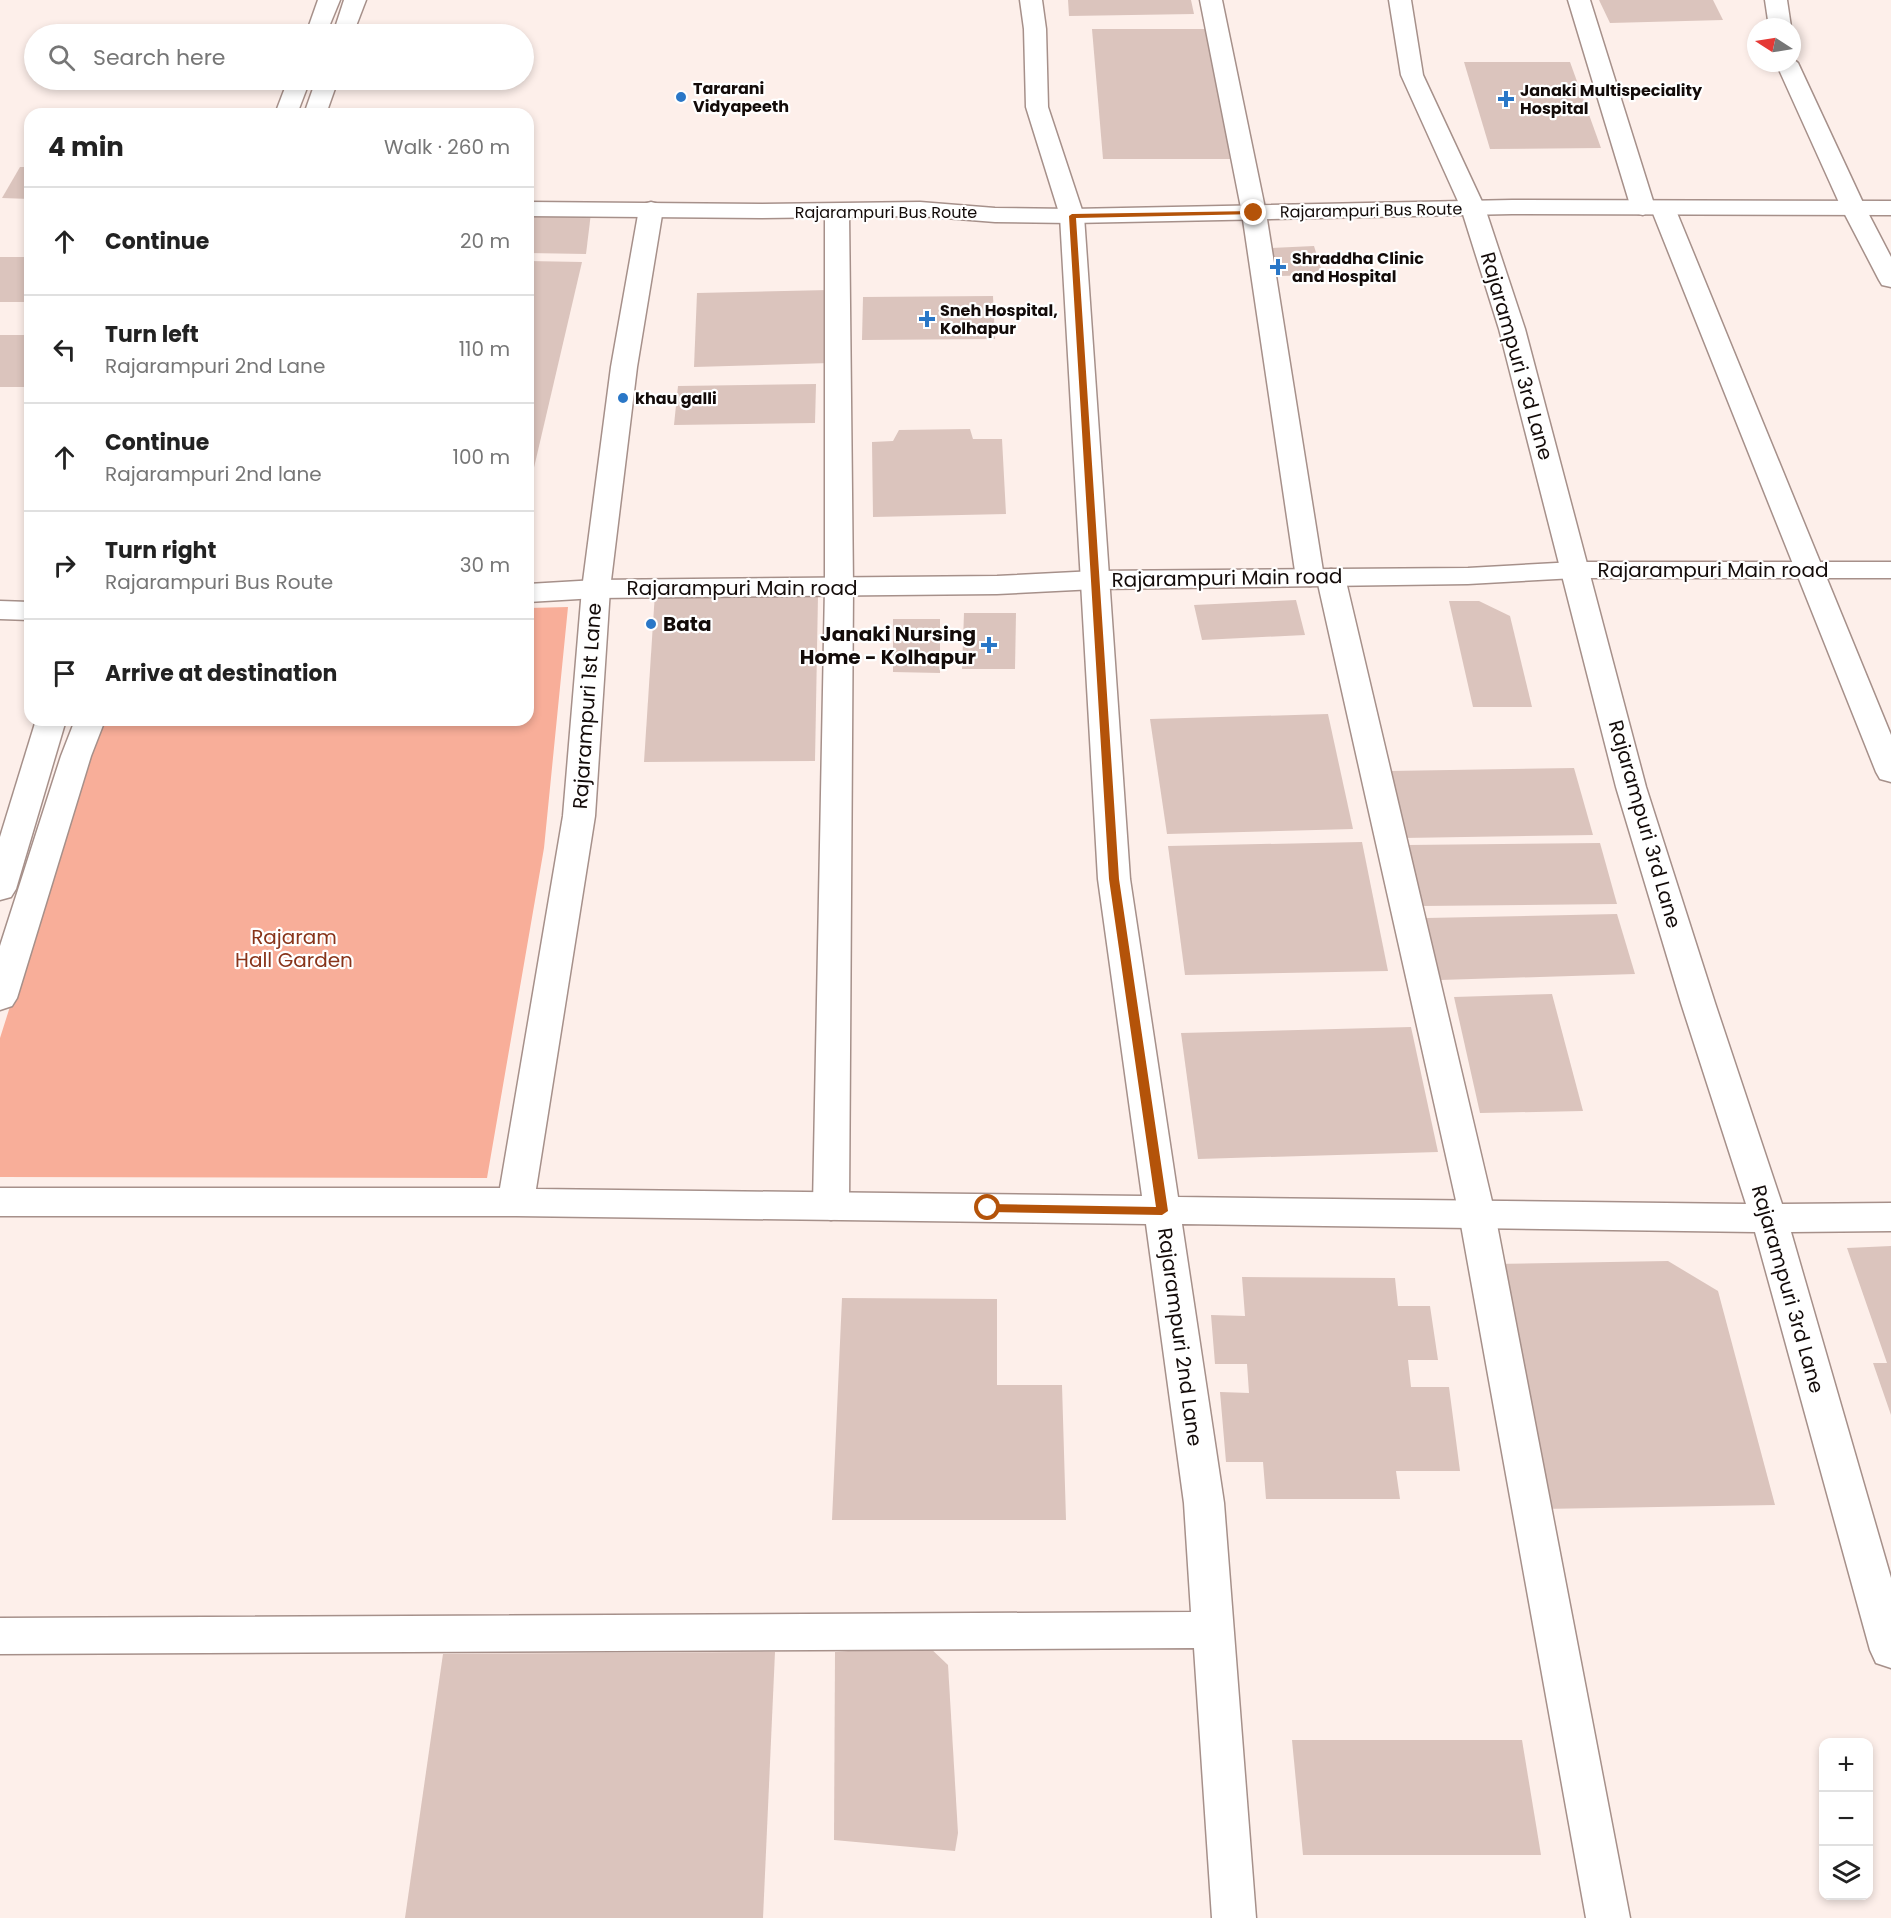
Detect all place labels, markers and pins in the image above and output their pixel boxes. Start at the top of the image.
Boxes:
place label: Tararani Vidyapeeth [693,77,789,118]
place label: Janaki Multispeciality Hospital [1520,79,1703,120]
marker: Tararani Vidyapeeth [674,90,688,104]
marker: Janaki Multispeciality Hospital [1497,90,1515,108]
place label: Shraddha Clinic and Hospital [1292,247,1424,288]
marker: Shraddha Clinic and Hospital [1269,258,1287,276]
place label: Sneh Hospital, Kolhapur [940,299,1058,340]
marker: Sneh Hospital, Kolhapur [918,310,936,328]
place label: khau galli [635,387,717,410]
marker: khau galli [616,391,630,405]
place label: Bata [663,610,711,638]
marker: Bata [644,617,658,631]
place label: Janaki Nursing Home - Kolhapur [800,620,976,671]
marker: Janaki Nursing Home - Kolhapur [980,636,998,654]

